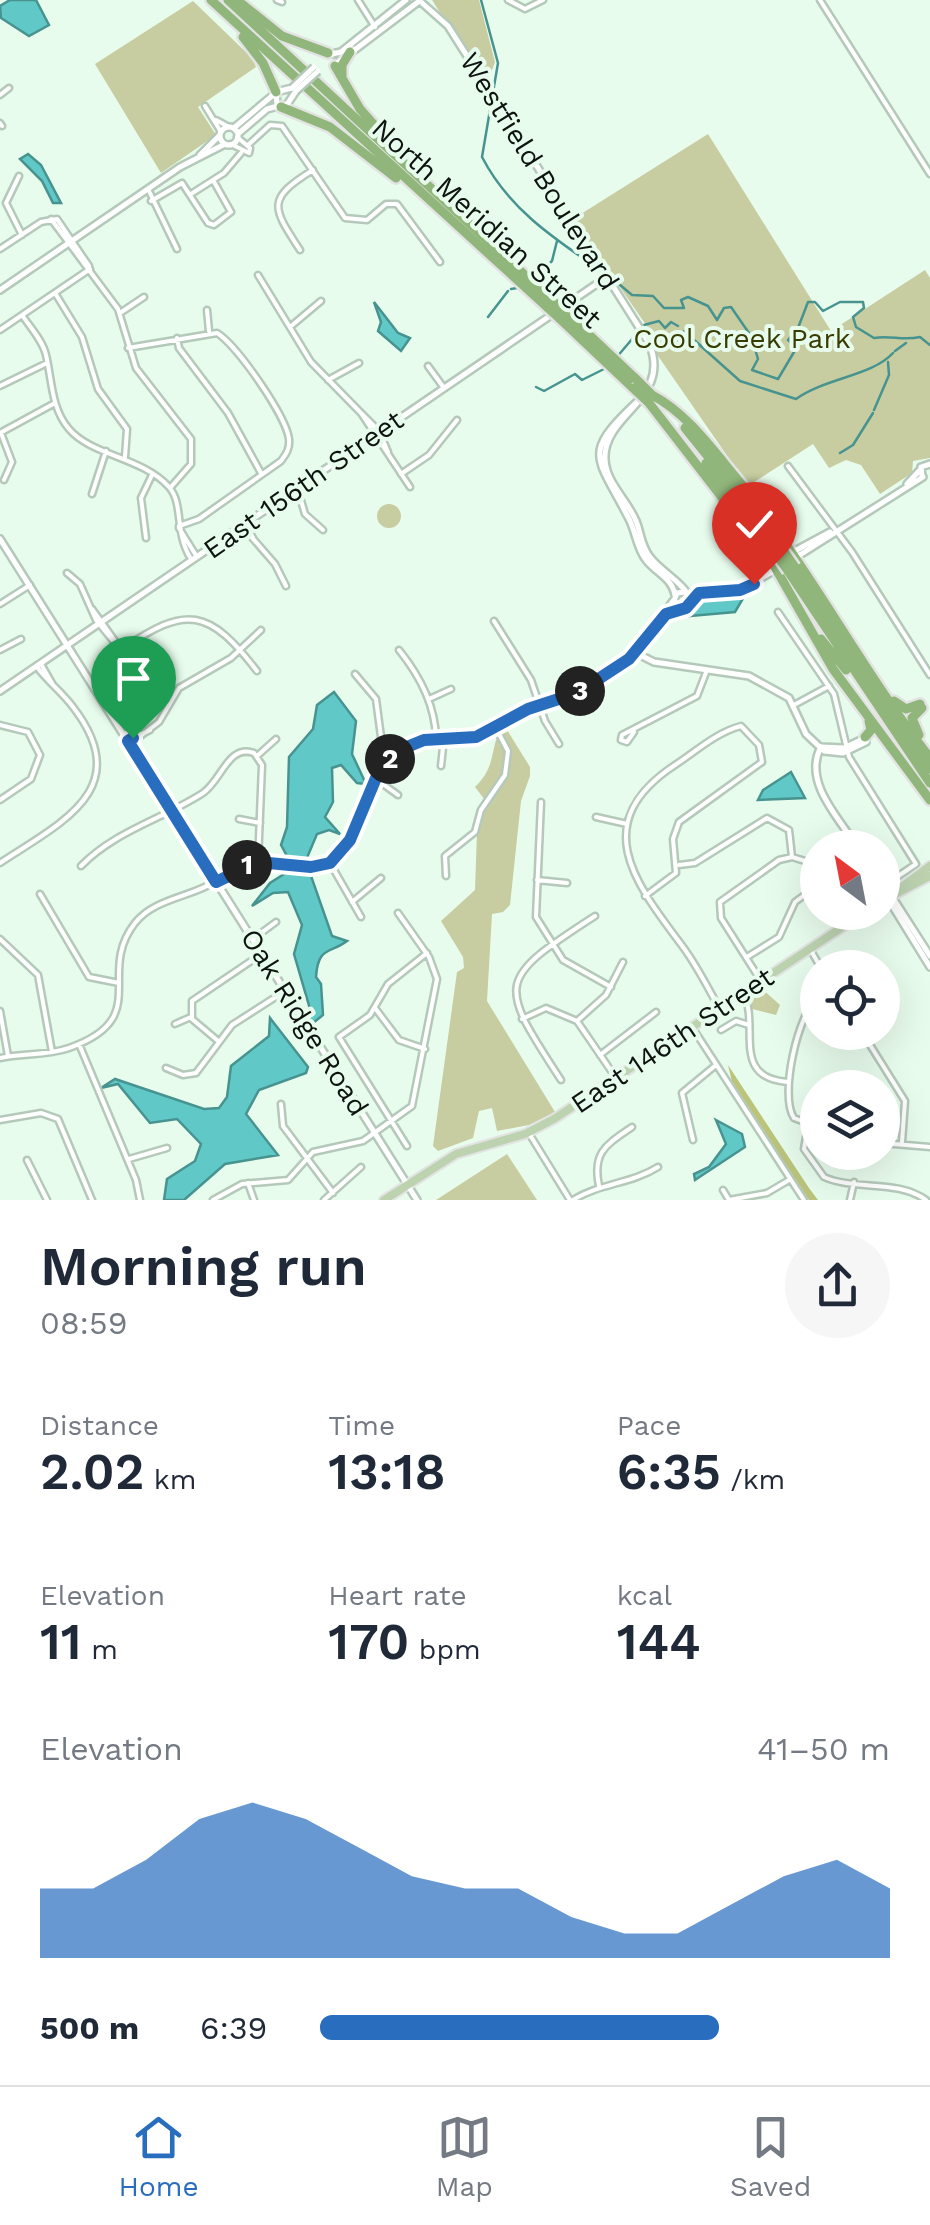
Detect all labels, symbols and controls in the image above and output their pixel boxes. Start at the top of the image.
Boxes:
street label: Westfield Boulevard [453,47,626,296]
street label: North Meridian Street [365,112,608,335]
park label: Cool Creek Park [633,322,851,355]
street label: East 156th Street [197,403,410,566]
pin [712,482,797,585]
icon: check [727,497,782,552]
pin [91,636,176,739]
icon: arrive [106,651,161,706]
pin: 3 [555,666,605,716]
text: 3 [572,674,588,707]
pin: 2 [365,734,415,784]
text: 2 [382,742,398,775]
north arrow [800,830,900,930]
map controls [800,830,900,1170]
pin: 1 [222,840,272,890]
text: 1 [241,848,253,881]
street label: Oak Ridge Road [234,923,375,1122]
button: locate [800,950,900,1050]
street label: East 146th Street [565,960,780,1120]
button: layers [800,1070,900,1170]
button: share [785,1233,890,1338]
text: Morning run [40,1234,367,1298]
text: 08:59 [40,1304,127,1342]
text: Distance [40,1409,159,1442]
text: Time [328,1409,395,1442]
text: Pace [617,1409,681,1442]
text: 2.02 [40,1442,144,1501]
text: 13:18 [328,1442,446,1501]
text: 6:35 [617,1442,721,1501]
text: km [144,1463,196,1496]
text: /km [721,1463,785,1496]
text: Elevation [40,1579,165,1612]
text: Heart rate [328,1579,467,1612]
text: kcal [617,1579,672,1612]
text: 11 [40,1612,82,1671]
text: 170 [328,1612,409,1671]
text: 144 [617,1612,701,1671]
text: m [82,1633,118,1666]
text: bpm [409,1633,481,1666]
text: Elevation [40,1730,183,1768]
text: 41–50 m [757,1730,890,1768]
text: 500 m [40,2009,139,2047]
text: 6:39 [200,2009,267,2047]
tab: Home [119,2110,199,2203]
tab: Map [436,2110,493,2203]
tab: Saved [730,2110,811,2203]

